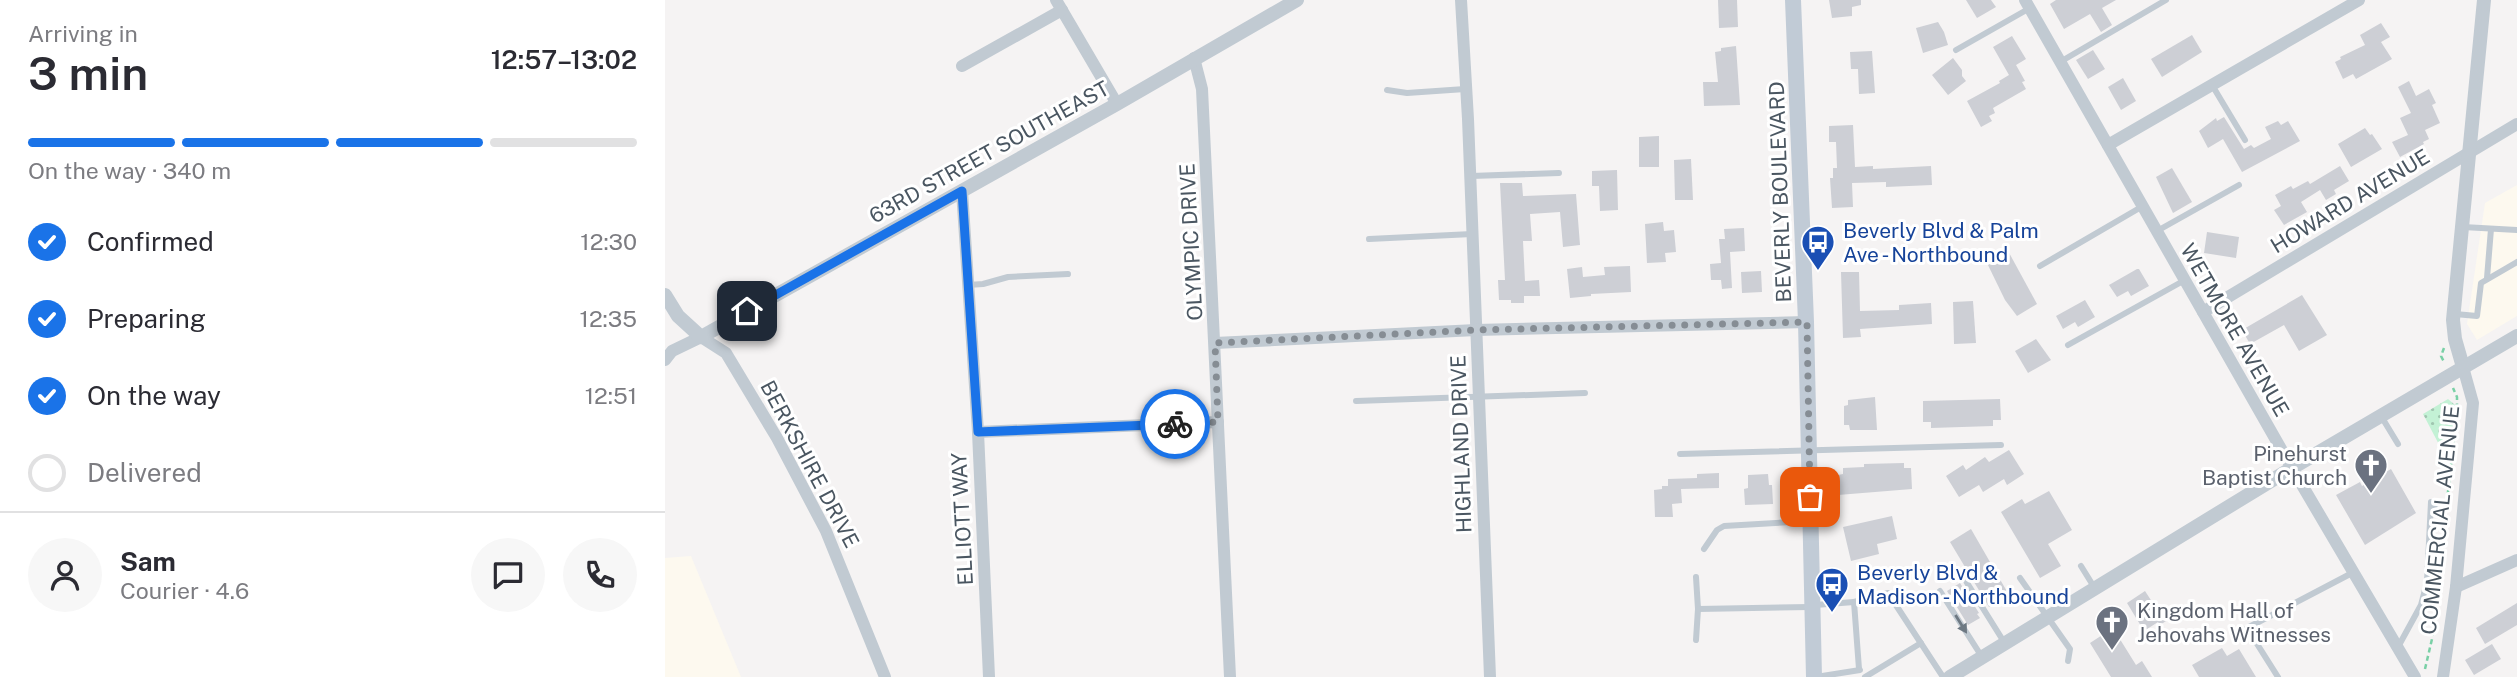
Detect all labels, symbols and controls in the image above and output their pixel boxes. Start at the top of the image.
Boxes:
text: Arriving in [28,20,138,47]
text: 12:57–13:02 [491,44,637,75]
text: 3 min [28,46,148,100]
street label: 63RD STREET SOUTHEAST [865,76,1113,228]
street label: BEVERLY BOULEVARD [1764,81,1796,303]
street label: HOWARD AVENUE [2266,144,2434,258]
text: On the way · 340 m [28,157,231,184]
street label: OLYMPIC DRIVE [1174,163,1208,321]
place label: Beverly Blvd & Palm Ave - Northbound [1843,218,2039,267]
icon: check [28,223,66,261]
bus stop icon: Beverly Blvd & Palm Ave - Northbound [1799,223,1837,272]
text: Confirmed [87,226,214,257]
text: 12:30 [580,228,637,255]
street label: WETMORE AVENUE [2175,239,2295,421]
pin [717,281,777,341]
icon: home [728,292,766,330]
icon: check [28,300,66,338]
text: Preparing [87,303,206,334]
text: 12:35 [580,305,637,332]
street label: HIGHLAND DRIVE [1445,355,1477,533]
street label: BERKSHIRE DRIVE [755,376,865,552]
icon: check [28,377,66,415]
text: On the way [87,380,221,411]
text: 12:51 [585,382,637,409]
courier [1140,389,1210,459]
street label: COMMERCIAL AVENUE [2416,404,2464,636]
icon: bike [1156,405,1194,443]
place label: Pinehurst Baptist Church [2202,441,2347,490]
church icon: Pinehurst Baptist Church [2352,446,2390,495]
street label: ELLIOTT WAY [946,452,978,586]
text: Delivered [87,457,202,488]
pin [1780,467,1840,527]
icon: bag [1791,478,1829,516]
button: person [28,538,102,612]
button: chat [471,538,545,612]
button: phone [563,538,637,612]
text: Sam [120,546,176,577]
place label: Beverly Blvd & Madison - Northbound [1857,560,2069,609]
bus stop icon: Beverly Blvd & Madison - Northbound [1813,565,1851,614]
text: Courier · 4.6 [120,577,249,604]
place label: Kingdom Hall of Jehovahs Witnesses [2137,598,2331,647]
church icon: Kingdom Hall of Jehovahs Witnesses [2093,603,2131,652]
one-way arrow [1954,615,1967,634]

